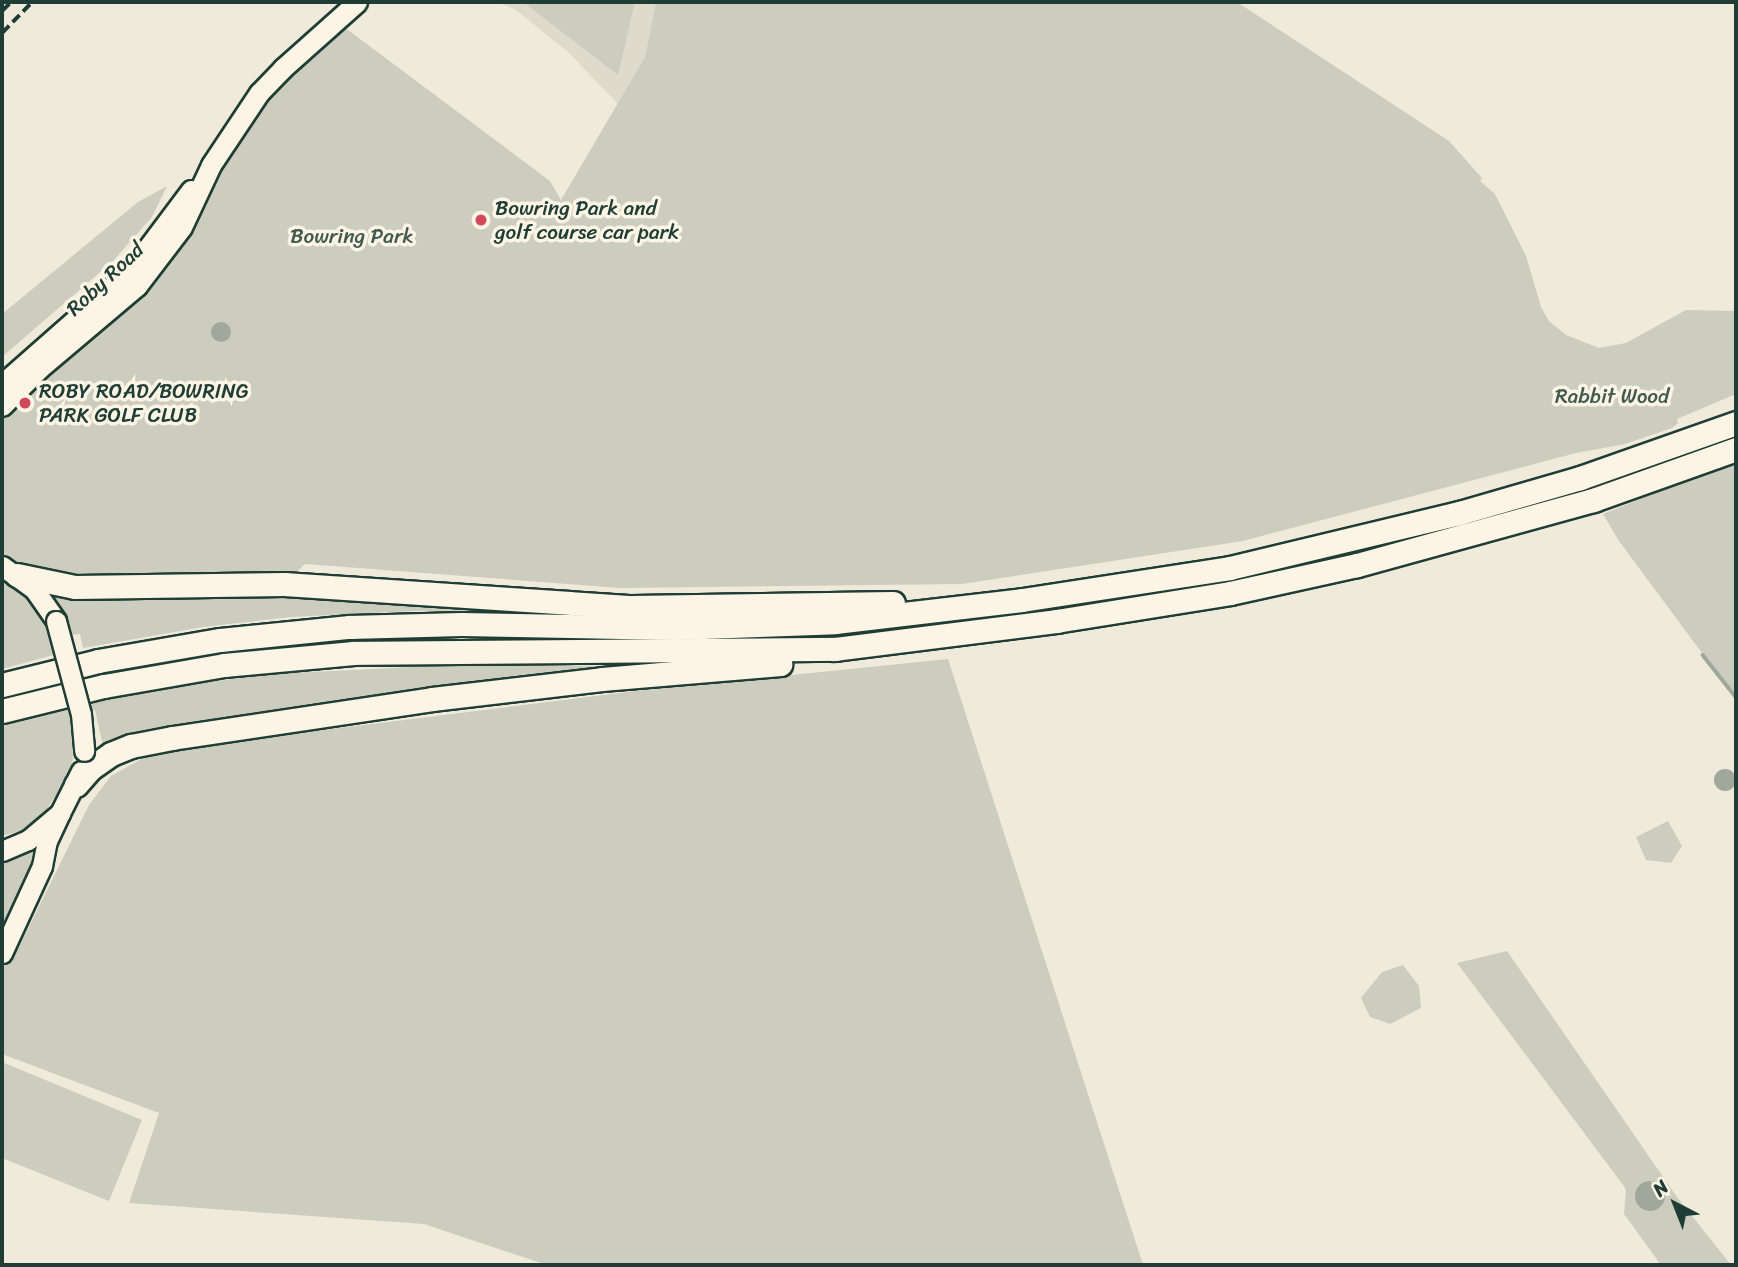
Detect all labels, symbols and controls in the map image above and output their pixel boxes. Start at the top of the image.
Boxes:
place label: Bowring Park and golf course car park [495,195,679,245]
marker: Bowring Park and golf course car park [473,212,489,228]
park label: Bowring Park [290,223,414,249]
street label: Roby Road [61,237,149,321]
place label: ROBY ROAD/BOWRING PARK GOLF CLUB [39,378,249,428]
park label: Rabbit Wood [1555,383,1669,409]
marker: ROBY ROAD/BOWRING PARK GOLF CLUB [17,395,33,411]
north arrow [1640,1169,1710,1239]
text: N [1645,1171,1677,1205]

